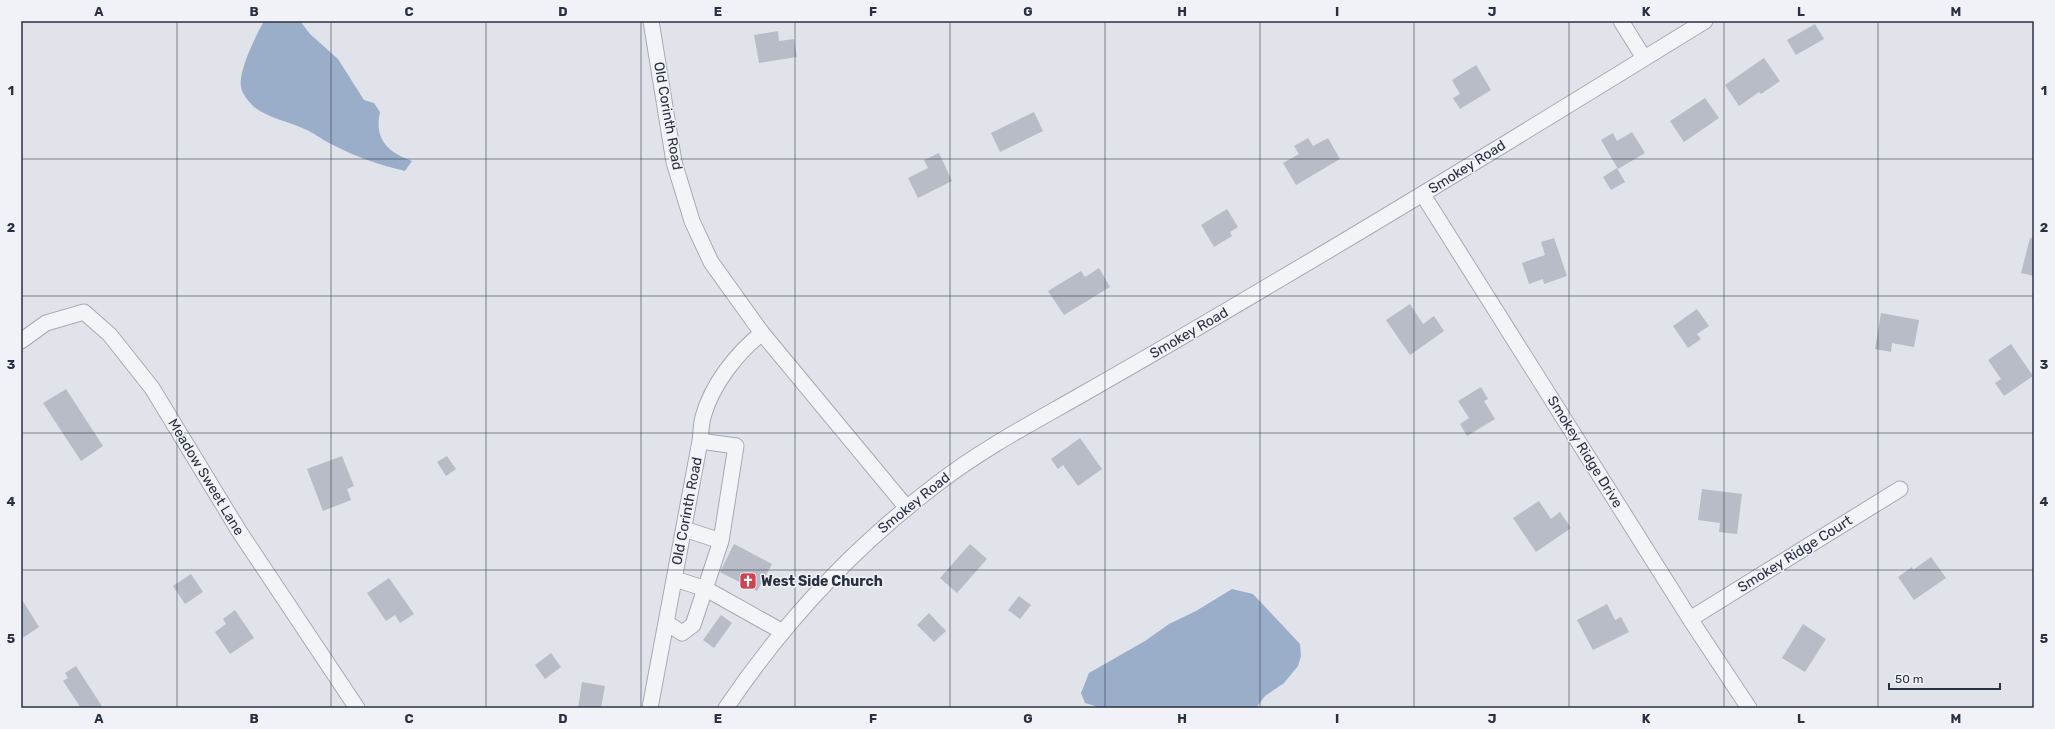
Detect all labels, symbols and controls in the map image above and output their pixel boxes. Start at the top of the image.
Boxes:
text: A [94,4,104,19]
text: B [249,4,259,19]
text: C [404,4,414,19]
text: D [558,4,568,19]
text: E [714,4,722,19]
text: F [869,4,877,19]
text: G [1023,4,1033,19]
text: H [1177,4,1187,19]
text: I [1335,4,1339,19]
text: J [1488,4,1496,19]
text: K [1642,4,1651,19]
text: L [1797,4,1805,19]
text: M [1951,4,1961,19]
street label: Old Corinth Road [650,61,686,171]
text: 1 [8,83,14,98]
text: 1 [2041,83,2047,98]
street label: Smokey Road [1425,137,1509,197]
text: 2 [7,220,15,235]
text: 2 [2040,220,2048,235]
street label: Smokey Road [1147,304,1231,362]
text: 3 [7,357,16,372]
text: 3 [2040,357,2049,372]
street label: Smokey Ridge Drive [1544,393,1626,511]
street label: Meadow Sweet Lane [164,415,248,539]
street label: Old Corinth Road [668,456,706,566]
street label: Smokey Road [875,469,953,537]
text: 4 [7,494,16,509]
text: 4 [2040,494,2049,509]
street label: Smokey Ridge Court [1735,512,1856,596]
church icon: West Side Church [738,571,758,591]
place label: West Side Church [761,573,883,590]
text: 5 [7,631,15,646]
text: 5 [2040,631,2048,646]
scale bar [1889,665,2000,691]
text: 50 m [1895,672,1923,686]
text: A [94,711,104,726]
text: B [249,711,259,726]
text: C [404,711,414,726]
text: D [558,711,568,726]
text: E [714,711,722,726]
text: F [869,711,877,726]
text: G [1023,711,1033,726]
text: H [1177,711,1187,726]
text: I [1335,711,1339,726]
text: J [1488,711,1496,726]
text: K [1642,711,1651,726]
text: L [1797,711,1805,726]
text: M [1951,711,1961,726]

